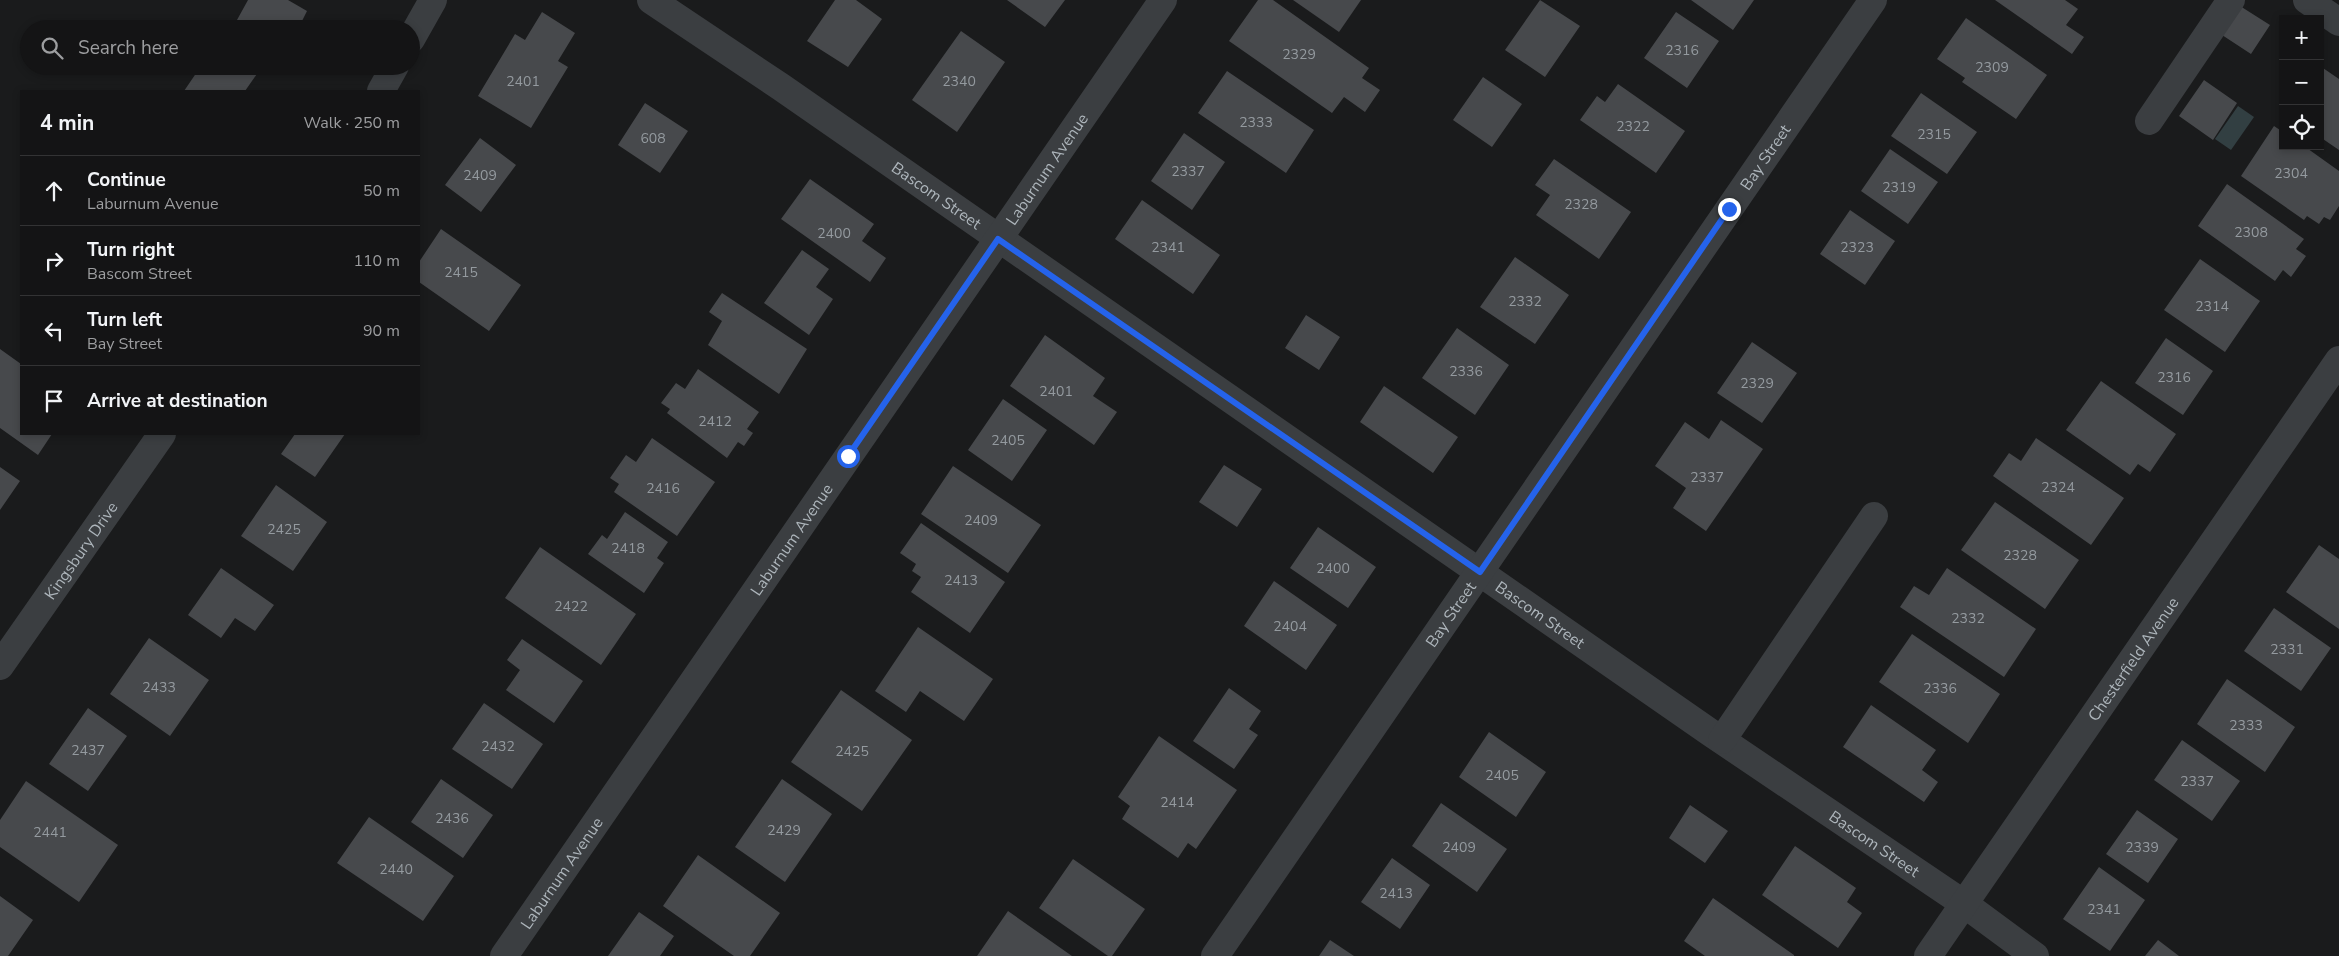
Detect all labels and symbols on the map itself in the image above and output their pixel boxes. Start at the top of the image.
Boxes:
house number: 2316 [1665,41,1699,60]
house number: 2329 [1282,45,1316,64]
house number: 2309 [1975,58,2009,77]
house number: 2401 [506,72,540,91]
house number: 2340 [942,72,976,91]
street label: Laburnum Avenue [1001,109,1094,230]
house number: 2333 [1239,113,1273,132]
house number: 2322 [1616,117,1650,136]
street label: Bay Street [1735,120,1796,195]
house number: 2315 [1917,125,1951,144]
house number: 608 [640,129,666,148]
street label: Bascom Street [887,157,986,235]
house number: 2337 [1171,162,1205,181]
house number: 2304 [2274,164,2308,183]
house number: 2409 [463,166,497,185]
house number: 2319 [1882,178,1916,197]
house number: 2328 [1564,195,1598,214]
route end [1718,198,1741,221]
house number: 2308 [2234,223,2268,242]
house number: 2400 [817,224,851,243]
house number: 2341 [1151,238,1185,257]
house number: 2323 [1840,238,1874,257]
house number: 2415 [444,263,478,282]
house number: 2332 [1508,292,1542,311]
house number: 2314 [2195,297,2229,316]
house number: 2336 [1449,362,1483,381]
house number: 2316 [2157,368,2191,387]
house number: 2329 [1740,374,1774,393]
house number: 2401 [1039,382,1073,401]
house number: 2412 [698,412,732,431]
house number: 2405 [991,431,1025,450]
route start [837,445,860,468]
house number: 2337 [1690,468,1724,487]
house number: 2324 [2041,478,2075,497]
house number: 2416 [646,479,680,498]
street label: Laburnum Avenue [746,480,838,600]
street label: Kingsbury Drive [40,498,123,604]
house number: 2409 [964,511,998,530]
house number: 2425 [267,520,301,539]
house number: 2418 [611,539,645,558]
house number: 2328 [2003,546,2037,565]
house number: 2400 [1316,559,1350,578]
house number: 2413 [944,571,978,590]
street label: Bascom Street [1491,576,1589,654]
street label: Bay Street [1421,577,1482,652]
street label: Chesterfield Avenue [2083,593,2184,726]
house number: 2422 [554,597,588,616]
house number: 2332 [1951,609,1985,628]
house number: 2404 [1273,617,1307,636]
house number: 2331 [2270,640,2304,659]
house number: 2433 [142,678,176,697]
house number: 2336 [1923,679,1957,698]
house number: 2333 [2229,716,2263,735]
house number: 2432 [481,737,515,756]
house number: 2437 [71,741,105,760]
house number: 2425 [835,742,869,761]
house number: 2405 [1485,766,1519,785]
house number: 2337 [2180,772,2214,791]
house number: 2414 [1160,793,1194,812]
street label: Bascom Street [1824,806,1924,883]
house number: 2436 [435,809,469,828]
street label: Laburnum Avenue [516,813,609,934]
house number: 2429 [767,821,801,840]
house number: 2441 [33,823,67,842]
house number: 2409 [1442,838,1476,857]
house number: 2339 [2125,838,2159,857]
house number: 2440 [379,860,413,879]
house number: 2413 [1379,884,1413,903]
house number: 2341 [2087,900,2121,919]

